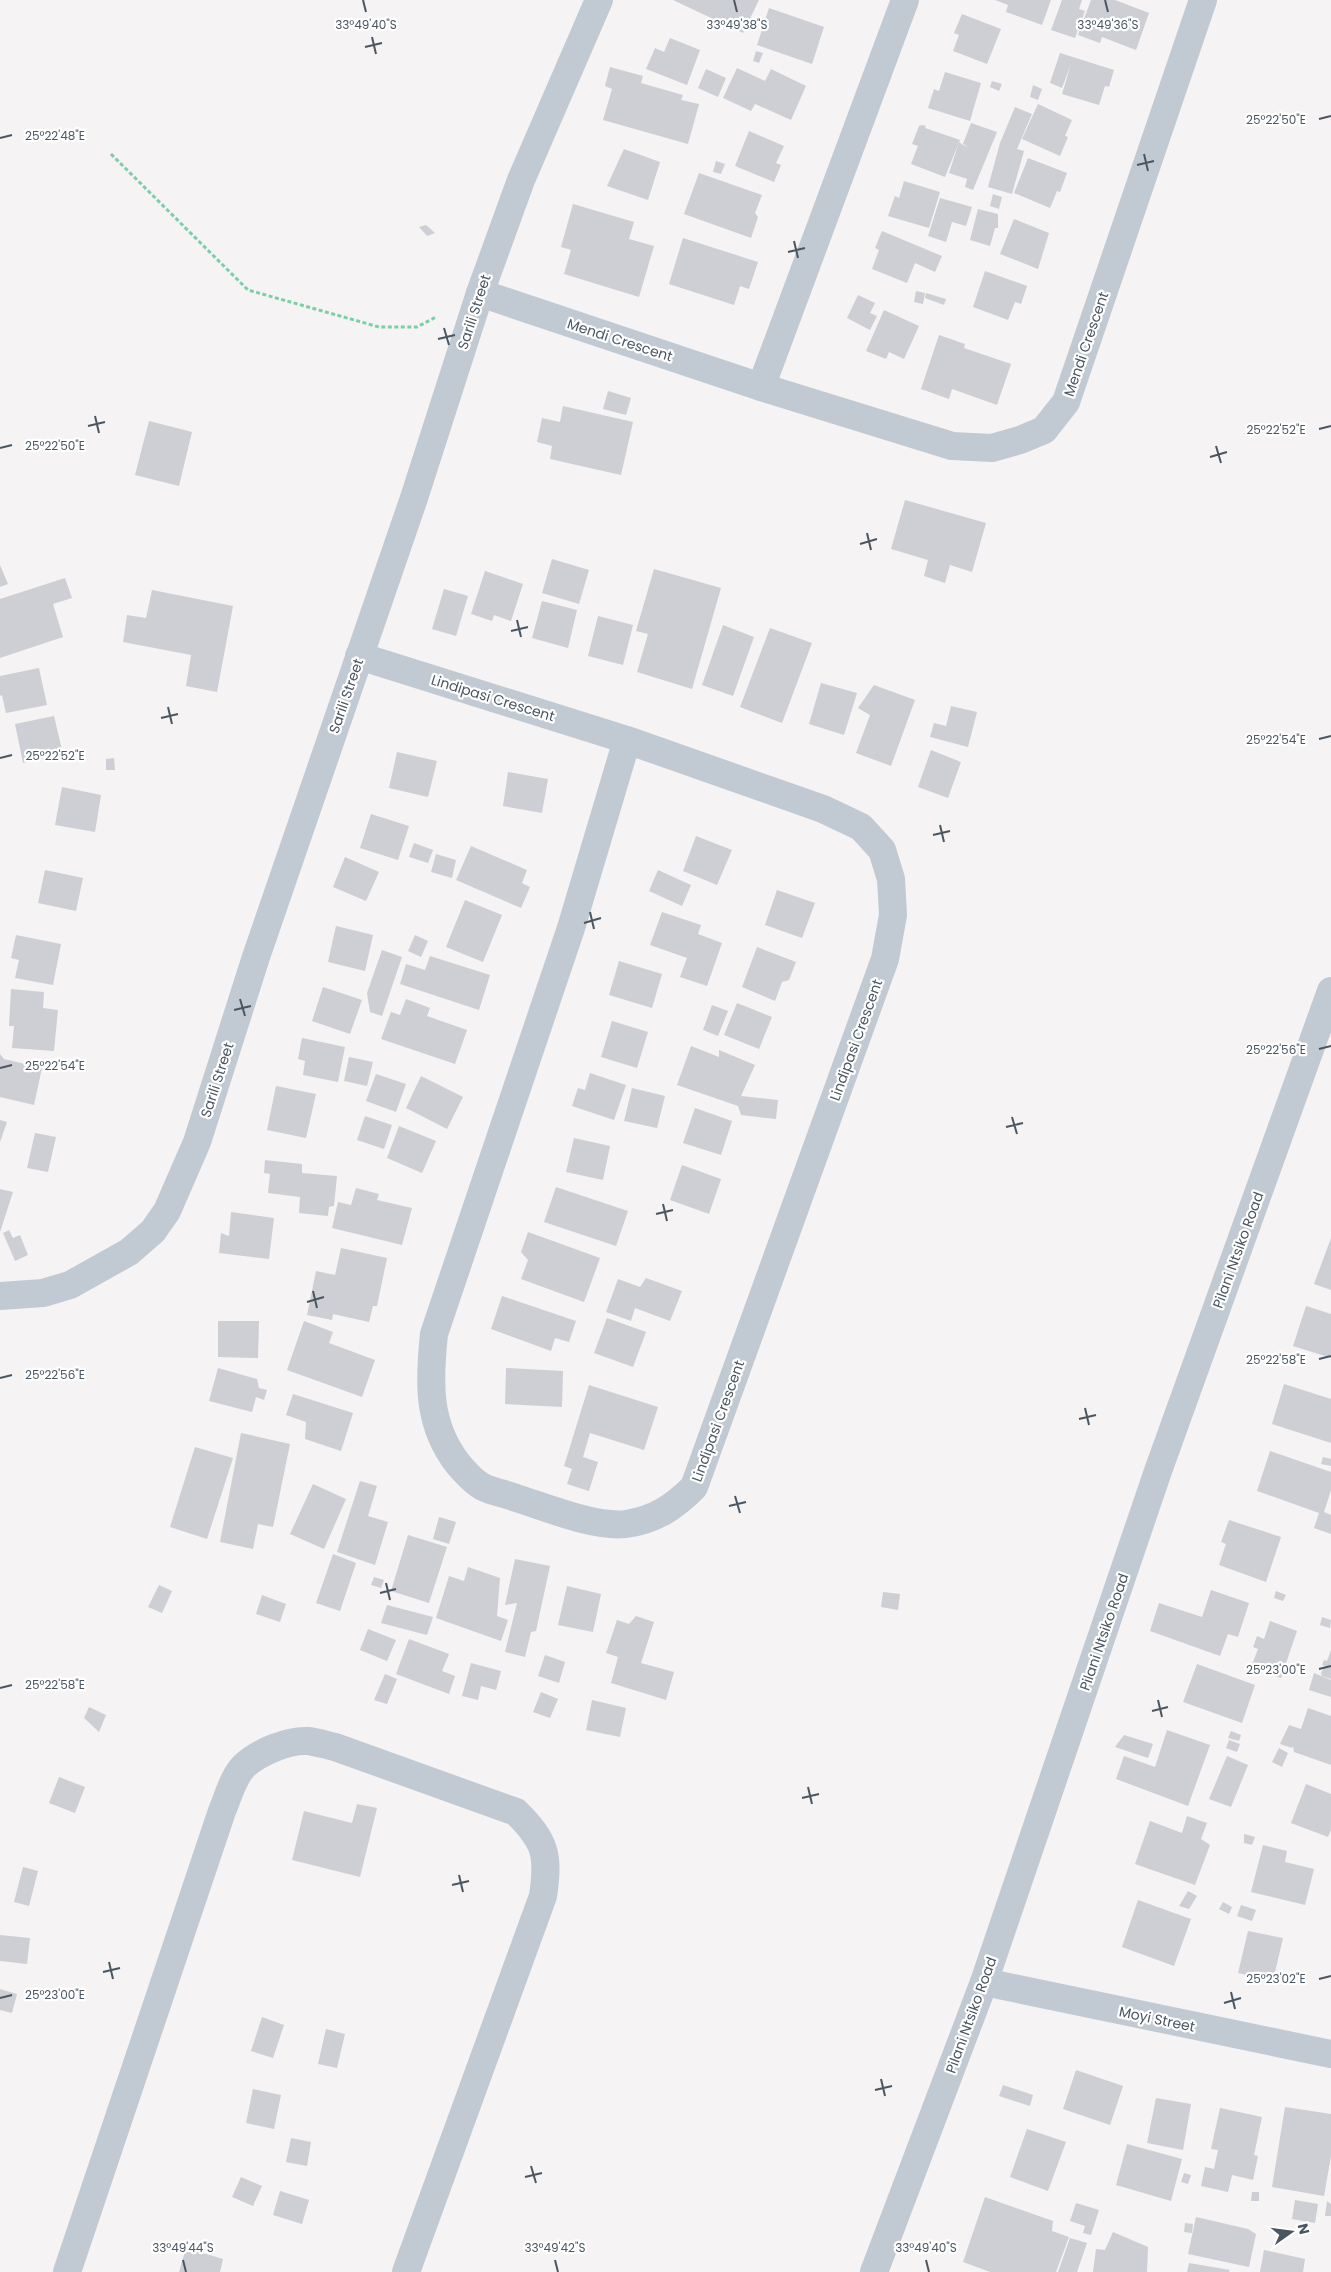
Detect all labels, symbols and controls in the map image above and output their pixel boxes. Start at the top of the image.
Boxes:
text: 33°49'40"S [335,16,397,33]
text: 33°49'38"S [706,16,768,33]
text: 33°49'36"S [1077,16,1139,33]
text: 25°22'50"E [1246,111,1306,128]
text: 25°22'48"E [25,127,85,144]
street label: Sarili Street [452,272,496,352]
street label: Mendi Crescent [1059,289,1113,399]
street label: Mendi Crescent [565,314,675,366]
text: 25°22'52"E [1246,421,1306,438]
text: 25°22'50"E [25,437,85,454]
street label: Sarili Street [324,656,368,736]
street label: Lindipasi Crescent [429,670,557,726]
text: 25°22'54"E [1246,731,1306,748]
text: 25°22'52"E [25,747,85,764]
street label: Lindipasi Crescent [825,976,887,1104]
street label: Sarili Street [195,1040,239,1120]
text: 25°22'56"E [1246,1041,1306,1058]
text: 25°22'54"E [25,1057,85,1074]
street label: Pilani Ntsiko Road [1208,1189,1268,1311]
text: 25°22'58"E [1246,1351,1306,1368]
street label: Lindipasi Crescent [687,1357,749,1485]
text: 25°22'56"E [25,1366,85,1383]
street label: Pilani Ntsiko Road [1075,1571,1133,1693]
text: 25°23'00"E [1246,1661,1306,1678]
text: 25°22'58"E [25,1676,85,1693]
street label: Pilani Ntsiko Road [941,1954,1001,2076]
text: 25°23'02"E [1246,1970,1306,1987]
text: 25°23'00"E [25,1986,85,2003]
street label: Moyi Street [1117,2001,1197,2037]
north arrow [1266,2207,1316,2257]
text: N [1293,2221,1315,2236]
text: 33°49'44"S [152,2239,214,2256]
text: 33°49'42"S [524,2239,586,2256]
text: 33°49'40"S [895,2239,957,2256]

